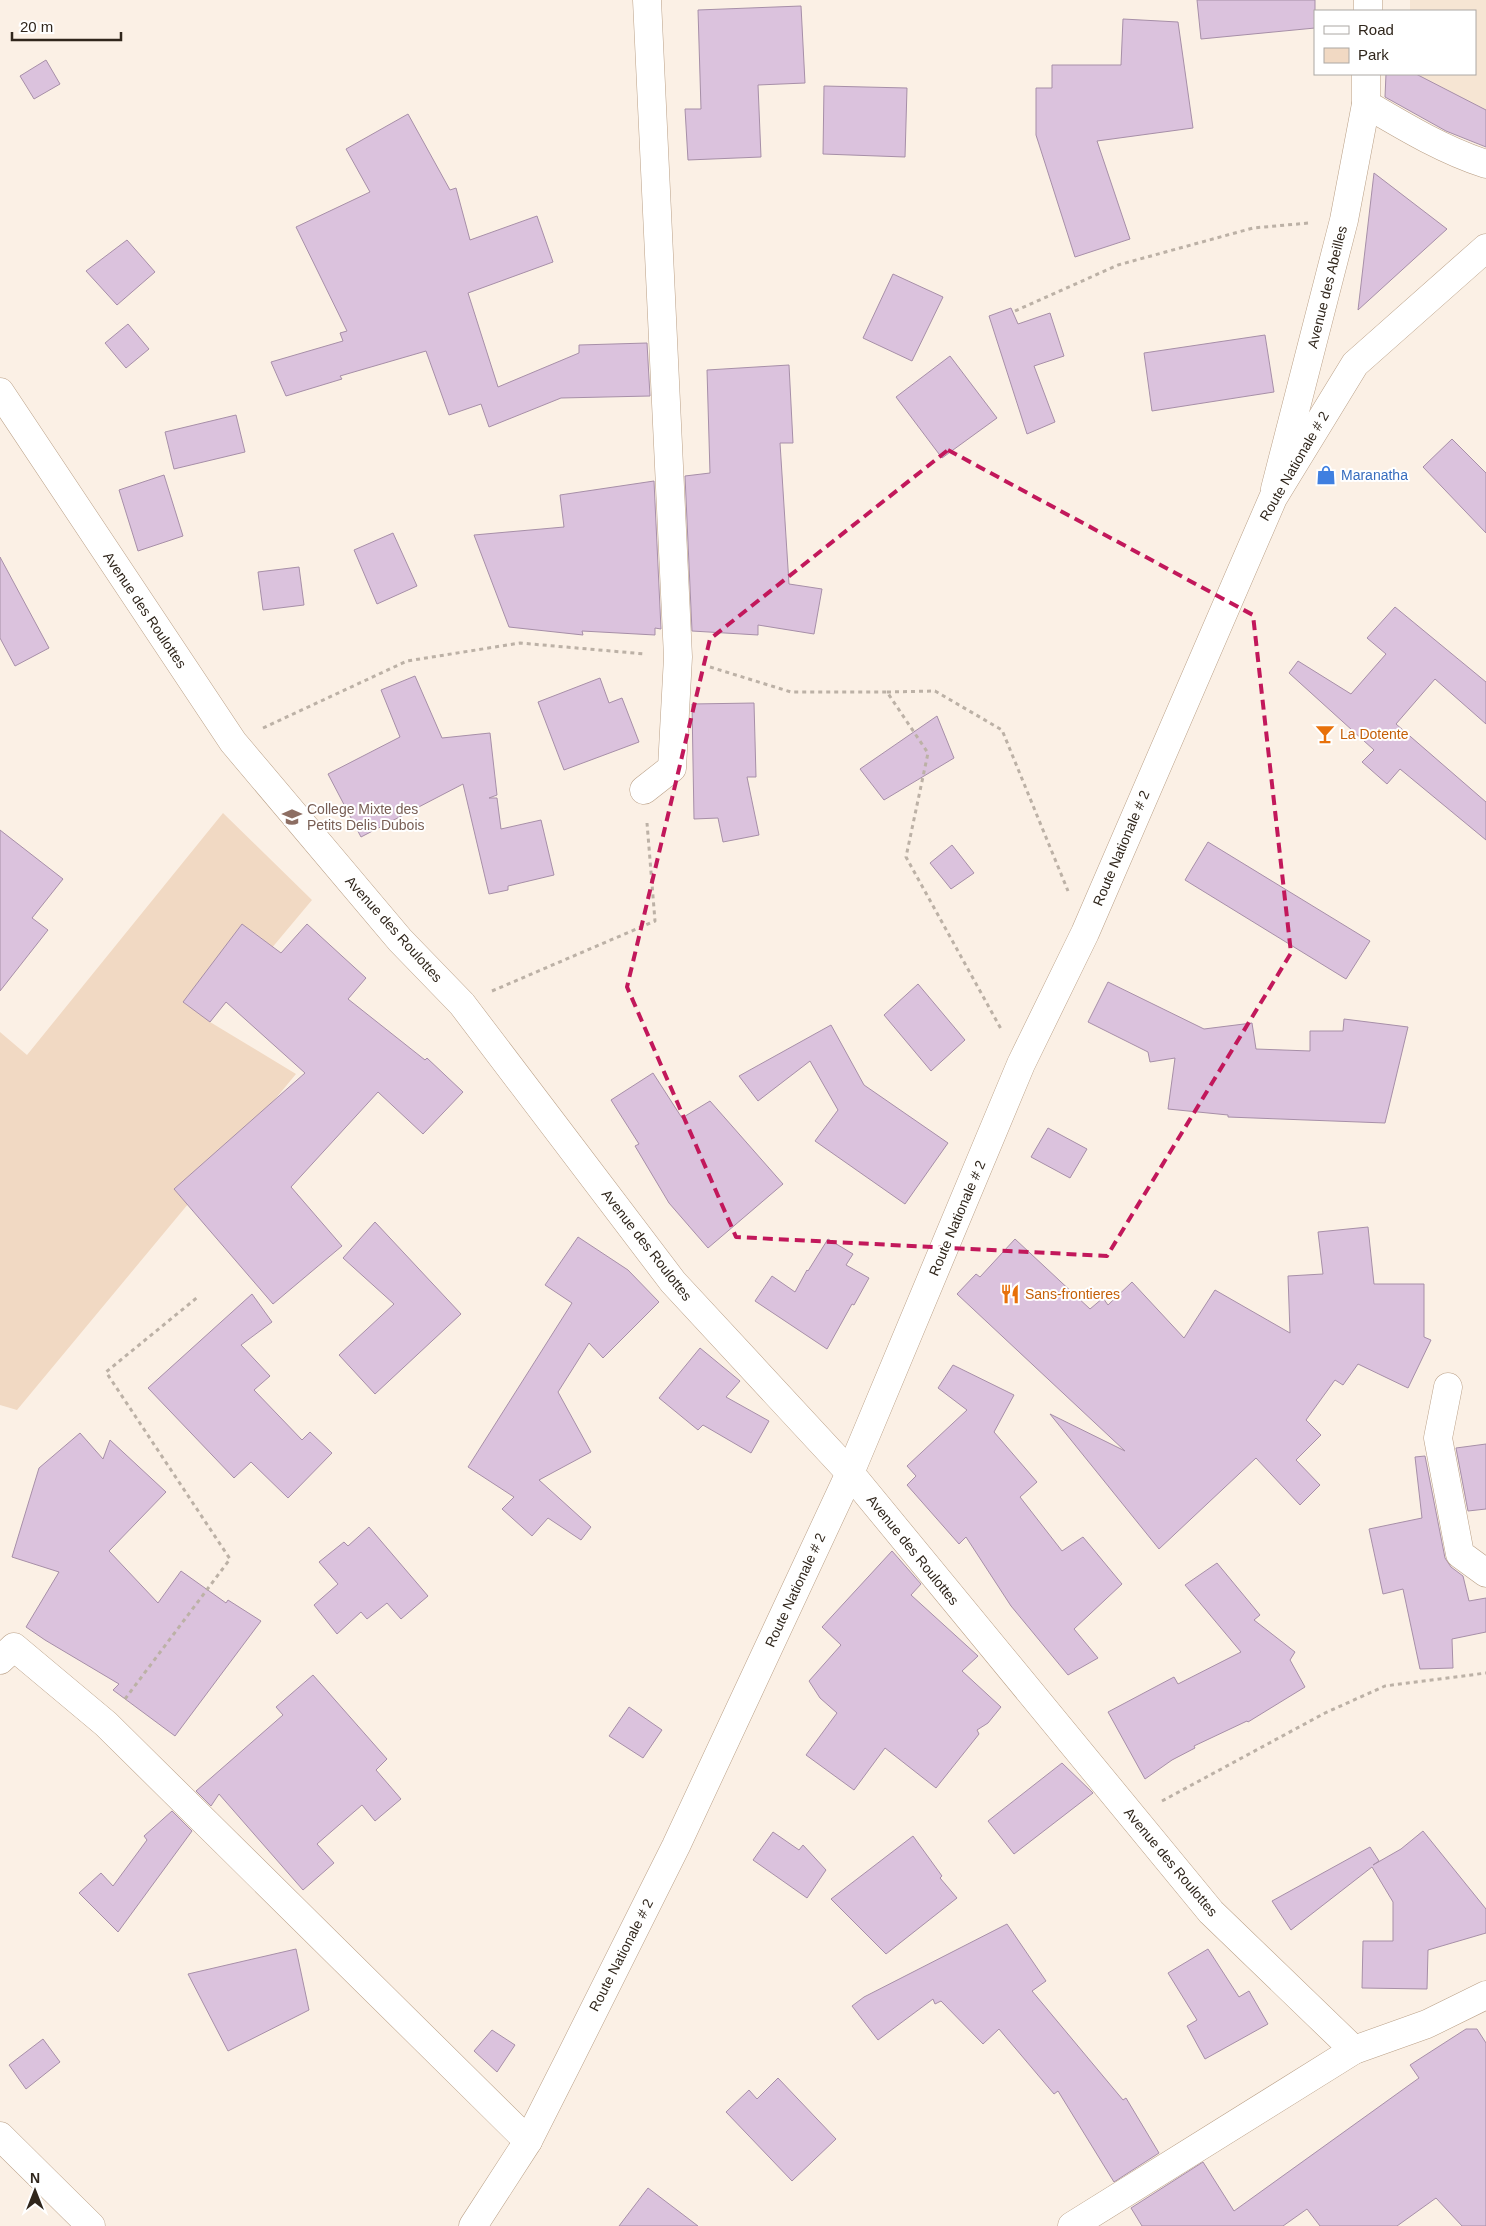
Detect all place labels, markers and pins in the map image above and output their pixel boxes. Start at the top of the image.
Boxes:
shop icon: Maranatha [1315,464,1337,486]
place label: Maranatha [1341,467,1408,483]
bar icon: La Dotente [1314,723,1336,745]
place label: La Dotente [1340,726,1409,742]
place label: College Mixte des Petits Delis Dubois [307,801,425,833]
school or university icon: College Mixte des Petits Delis Dubois [281,806,303,828]
restaurant icon: Sans-frontieres [999,1283,1021,1305]
place label: Sans-frontieres [1025,1286,1120,1302]

